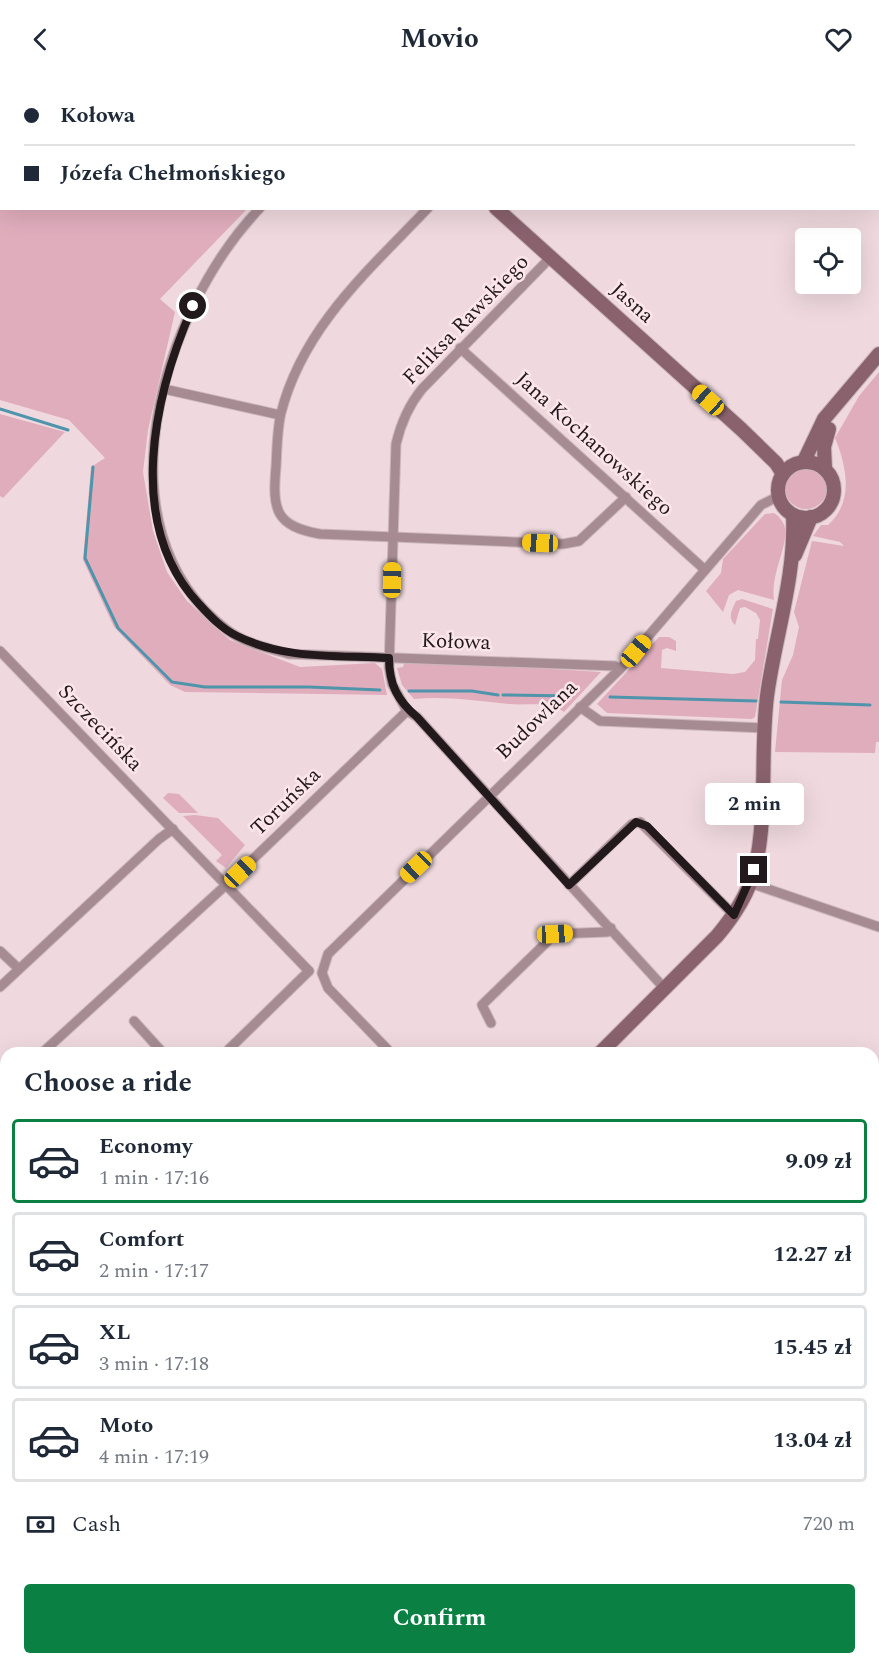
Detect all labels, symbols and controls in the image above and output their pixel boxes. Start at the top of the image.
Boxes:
text: Movio [400,18,479,60]
icon: back [24,23,57,56]
icon: heart [822,23,855,56]
text: Kołowa [60,99,135,132]
text: Józefa Chełmońskiego [60,157,286,190]
map controls [795,228,861,294]
button: locate [795,228,861,294]
street label: Feliksa Rawskiego [395,247,537,393]
street label: Jasna [603,275,662,332]
route start [179,292,206,319]
street label: Jana Kochanowskiego [508,364,680,524]
car [689,381,727,419]
car [522,533,558,553]
car [383,562,401,598]
street label: Kołowa [421,625,492,659]
car [618,631,654,671]
street label: Budowlana [489,672,586,767]
street label: Szczecińska [50,677,151,780]
street label: Toruńska [243,760,329,844]
callout: 2 min [704,783,804,825]
text: 2 min [728,789,781,819]
car [397,848,435,886]
car [221,853,259,891]
route end [740,856,767,883]
car [537,924,573,944]
text: Choose a ride [24,1062,192,1104]
text: Economy [99,1130,192,1163]
icon: car [27,1134,81,1188]
text: 9.09 zł [785,1145,852,1178]
text: 1 min · 17:16 [99,1163,209,1193]
text: Comfort [99,1223,184,1256]
icon: car [27,1227,81,1281]
text: 12.27 zł [773,1238,852,1271]
text: 2 min · 17:17 [99,1256,209,1286]
text: XL [99,1316,130,1349]
icon: car [27,1320,81,1374]
text: 15.45 zł [773,1331,852,1364]
text: 3 min · 17:18 [99,1349,209,1379]
text: Moto [99,1409,153,1442]
icon: car [27,1413,81,1467]
text: 13.04 zł [773,1424,852,1457]
text: 4 min · 17:19 [99,1442,209,1472]
icon: cash [24,1508,57,1541]
text: Cash [72,1508,121,1541]
text: 720 m [803,1509,855,1539]
button: Confirm [24,1584,855,1653]

